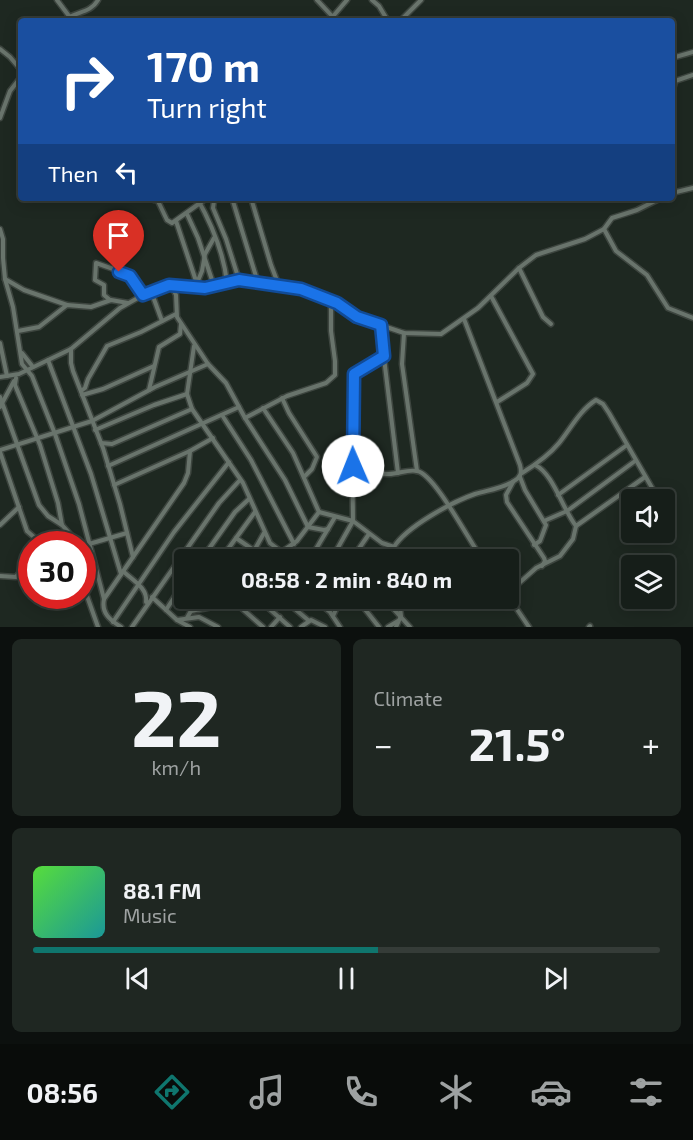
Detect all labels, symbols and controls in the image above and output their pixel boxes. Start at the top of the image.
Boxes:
text: 170 m [147,40,260,90]
icon: right [48,42,126,120]
text: Turn right [147,91,267,123]
icon: left [110,156,143,189]
text: Then [48,160,98,186]
pin [93,210,144,272]
icon: arrive [102,219,135,252]
position arrow [321,434,385,498]
map controls [621,489,675,609]
button: sound [621,489,675,543]
speed limit sign: 30 [18,531,96,609]
button: layers [621,555,675,609]
text: 08:58 · 2 min · 840 m [241,566,452,592]
text: 22 [131,669,222,763]
text: Climate [374,686,443,710]
text: 21.5° [469,716,566,770]
text: − [374,724,393,764]
text: + [642,724,660,764]
text: km/h [151,755,201,779]
text: 88.1 FM [123,877,201,903]
text: Music [123,903,177,927]
icon: previous [121,962,154,995]
icon: pause [330,962,363,995]
icon: next [539,962,572,995]
icon: directions [151,1071,193,1113]
icon: music [246,1071,288,1113]
icon: phone [340,1071,382,1113]
icon: climate [435,1071,477,1113]
icon: car [530,1071,572,1113]
icon: filters [625,1071,667,1113]
text: 08:56 [26,1076,98,1108]

